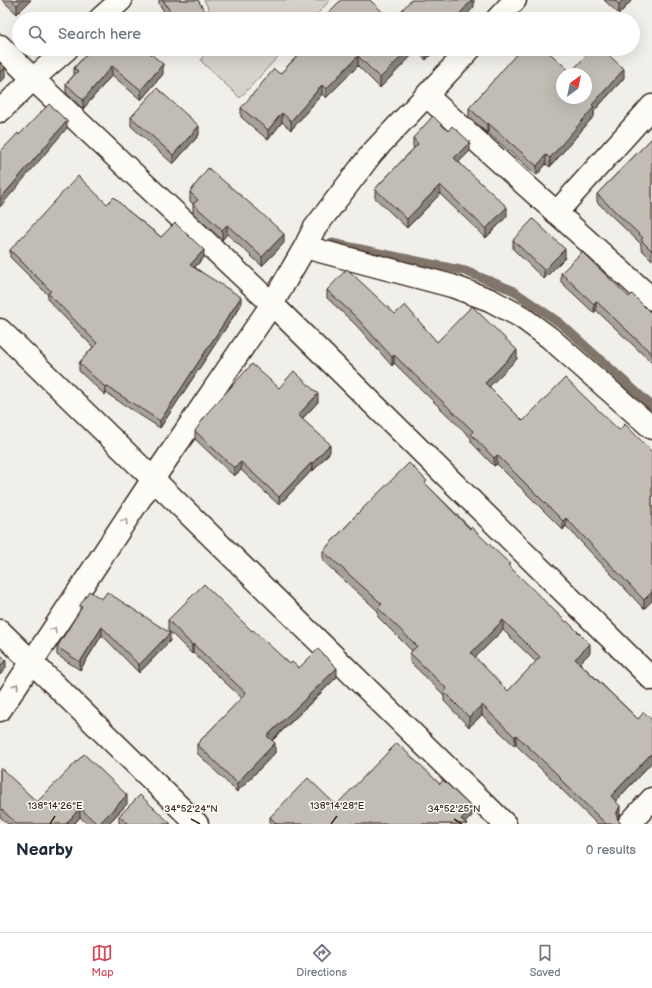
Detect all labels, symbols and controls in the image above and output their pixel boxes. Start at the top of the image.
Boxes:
search box [12,12,640,56]
icon: search [26,23,48,45]
text: Search here [58,25,141,44]
north arrow [556,68,592,104]
one-way arrow [121,518,128,525]
one-way arrow [49,627,57,634]
one-way arrow [11,683,19,690]
text: 138°14'26"E [28,800,83,812]
text: 138°14'28"E [310,800,365,812]
text: 34°52'24"N [164,803,218,815]
text: 34°52'25"N [427,803,481,815]
text: Nearby [16,840,73,860]
text: 0 results [586,842,636,858]
tab: Map [91,942,114,979]
tab: Directions [296,942,347,979]
tab: Saved [530,942,561,979]

